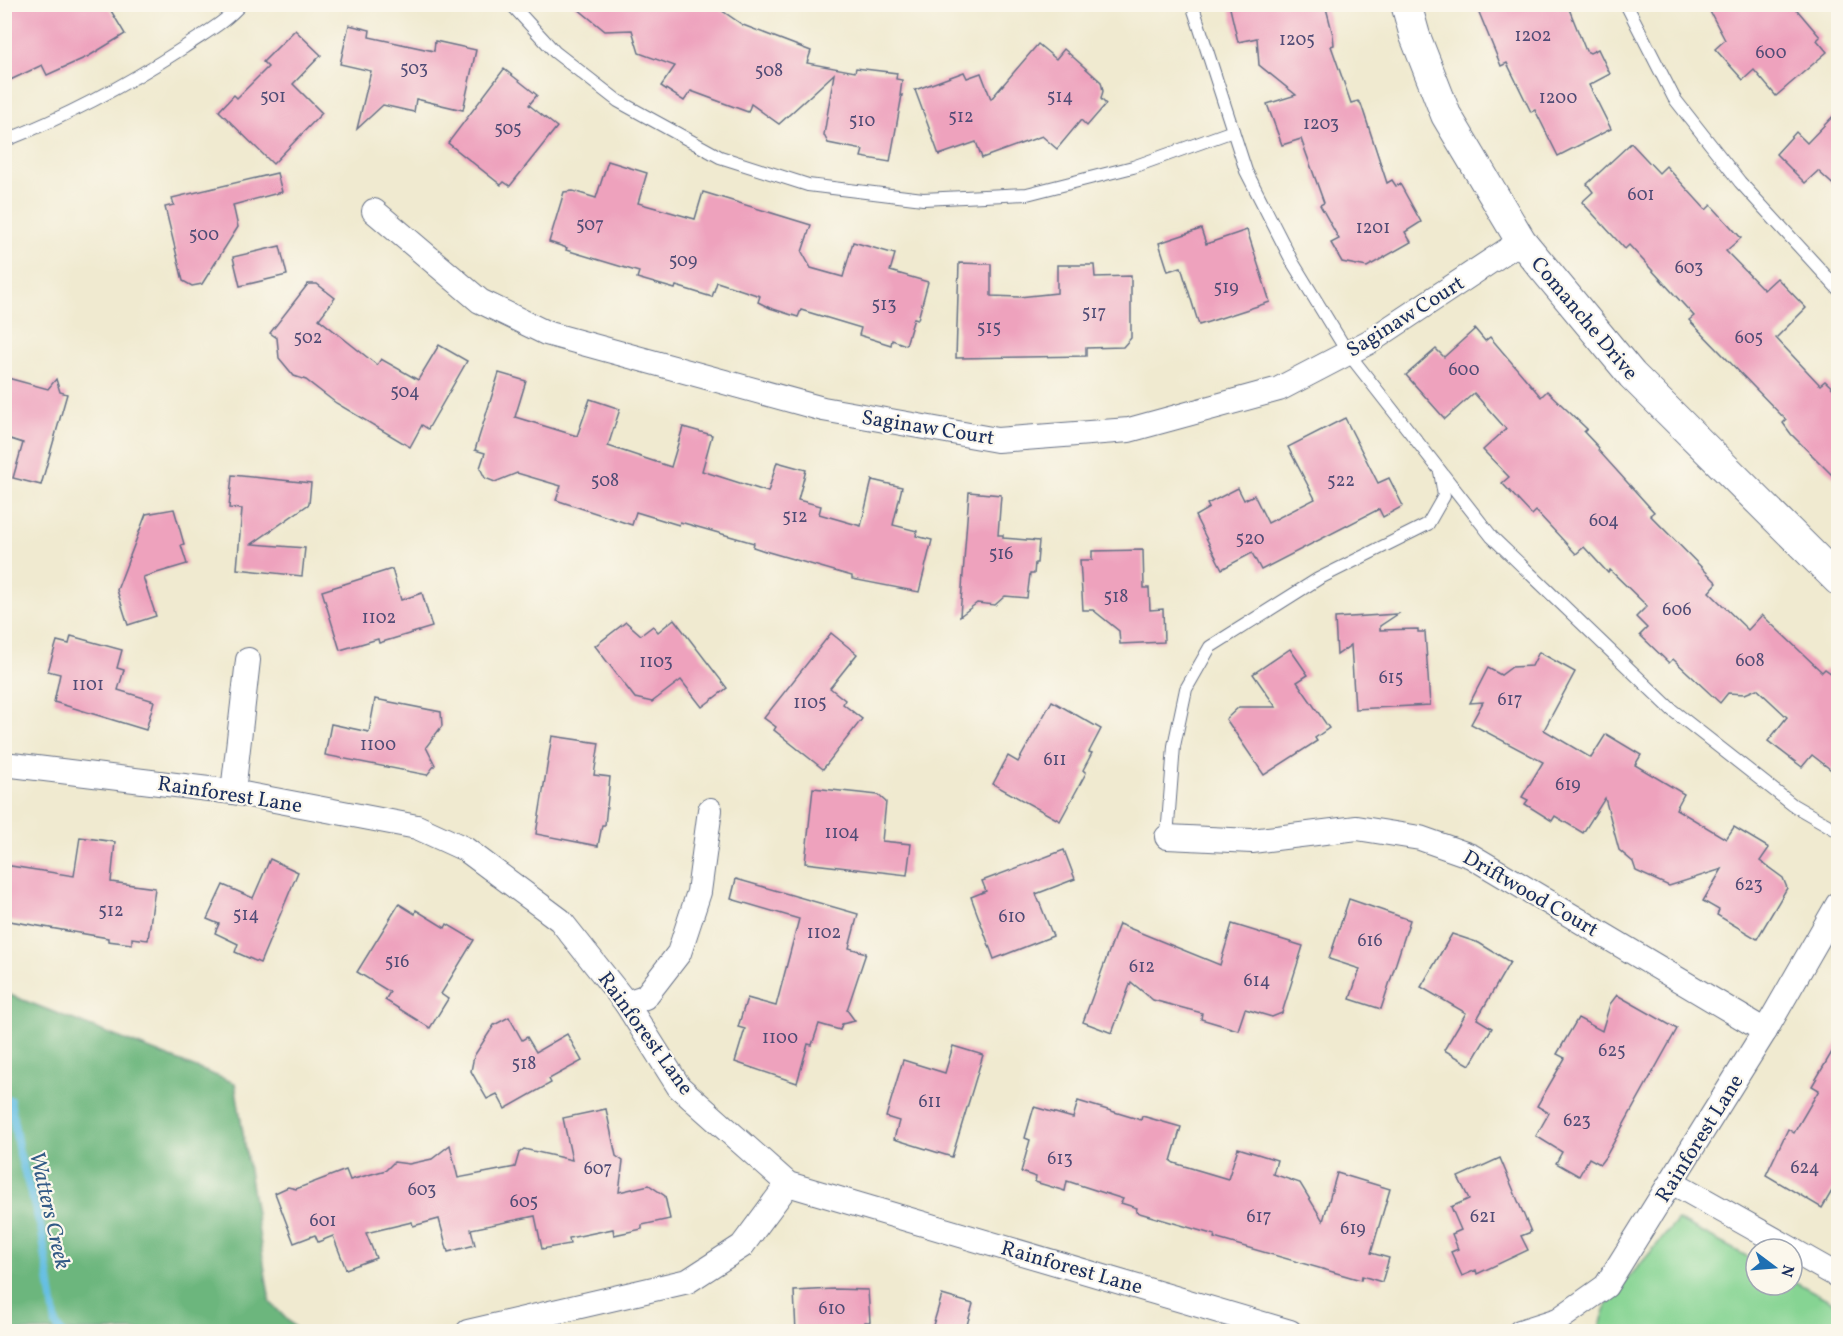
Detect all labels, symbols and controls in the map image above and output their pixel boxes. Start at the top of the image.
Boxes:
house number: 1202 [1515,24,1551,49]
house number: 1205 [1279,28,1315,53]
house number: 600 [1755,41,1787,66]
house number: 503 [400,57,428,82]
house number: 508 [755,59,783,84]
house number: 501 [260,85,286,110]
house number: 514 [1047,85,1073,110]
house number: 1200 [1539,86,1577,111]
house number: 512 [948,105,974,130]
house number: 510 [849,109,875,134]
house number: 1203 [1303,112,1339,137]
house number: 505 [494,117,522,142]
house number: 601 [1628,183,1654,208]
house number: 507 [576,213,604,238]
house number: 1201 [1356,216,1390,241]
house number: 500 [189,223,219,248]
house number: 509 [669,249,697,274]
street label: Comanche Drive [1523,251,1644,387]
house number: 603 [1675,256,1703,281]
street label: Saginaw Court [1341,269,1470,365]
house number: 519 [1214,276,1238,301]
house number: 513 [872,293,896,318]
house number: 517 [1082,301,1106,326]
house number: 515 [977,316,1001,341]
house number: 502 [294,326,322,351]
house number: 605 [1735,326,1763,351]
house number: 600 [1448,358,1480,383]
house number: 504 [390,380,420,405]
street label: Saginaw Court [859,404,996,453]
house number: 508 [591,469,619,494]
house number: 522 [1327,469,1355,494]
house number: 512 [782,505,808,530]
house number: 604 [1589,509,1619,534]
house number: 520 [1236,527,1265,552]
house number: 516 [989,542,1013,567]
house number: 518 [1104,585,1128,610]
house number: 606 [1662,598,1692,623]
house number: 1102 [362,606,396,631]
house number: 608 [1735,649,1765,674]
house number: 1103 [639,650,673,675]
house number: 615 [1379,666,1403,691]
house number: 1101 [72,673,104,698]
house number: 617 [1498,688,1522,713]
house number: 1105 [793,691,827,716]
house number: 1100 [360,733,396,758]
house number: 611 [1043,748,1067,773]
street label: Rainforest Lane [155,770,304,821]
house number: 619 [1555,773,1581,798]
house number: 1104 [824,821,860,846]
street label: Driftwood Court [1457,844,1603,945]
house number: 623 [1735,873,1763,898]
house number: 512 [98,899,124,924]
house number: 514 [233,903,259,928]
house number: 610 [999,905,1026,930]
house number: 1102 [807,921,841,946]
house number: 616 [1357,929,1383,954]
house number: 516 [385,950,409,975]
house number: 612 [1129,955,1155,980]
street label: Rainforest Lane [590,966,699,1102]
house number: 614 [1244,969,1270,994]
house number: 1100 [762,1026,798,1051]
house number: 625 [1598,1039,1626,1064]
house number: 518 [512,1052,536,1077]
street label: Rainforest Lane [1649,1069,1751,1208]
house number: 611 [918,1090,942,1115]
house number: 623 [1563,1109,1591,1134]
house number: 613 [1047,1147,1073,1172]
water label: Watters Creek [20,1149,77,1273]
house number: 624 [1791,1156,1819,1181]
house number: 607 [584,1157,612,1182]
house number: 603 [408,1178,436,1203]
house number: 605 [510,1190,538,1215]
house number: 617 [1247,1205,1271,1230]
house number: 621 [1470,1205,1496,1230]
house number: 601 [310,1209,336,1234]
house number: 619 [1340,1217,1366,1242]
street label: Rainforest Lane [997,1234,1146,1303]
north arrow [1744,1237,1804,1297]
text: N [1774,1262,1799,1280]
house number: 610 [819,1297,846,1322]

